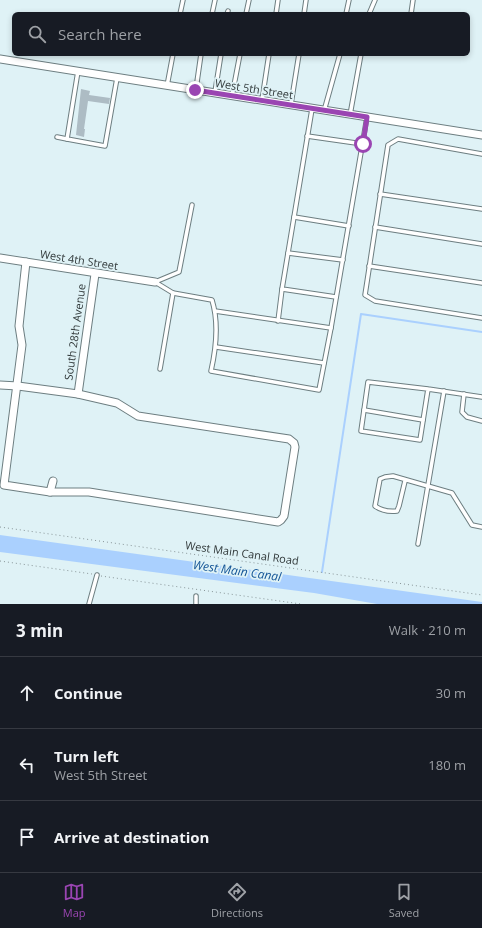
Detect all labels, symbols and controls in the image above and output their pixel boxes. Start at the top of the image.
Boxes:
search box [12,12,470,56]
icon: search [26,23,48,45]
text: Search here [58,24,142,44]
street label: West 5th Street [214,75,294,102]
route end [186,81,204,99]
route start [354,135,372,153]
street label: West 4th Street [39,246,119,273]
street label: South 28th Avenue [60,283,89,381]
street label: West Main Canal Road [184,537,300,568]
water label: West Main Canal [192,556,283,585]
text: 3 min [16,619,63,642]
text: Walk · 210 m [389,621,466,639]
icon: ahead [16,682,38,704]
text: Continue [54,683,122,703]
text: 30 m [436,684,466,702]
text: Turn left [54,746,119,766]
icon: left [16,754,38,776]
text: 180 m [428,756,466,774]
text: West 5th Street [54,766,147,784]
icon: arrive [16,826,38,848]
text: Arrive at destination [54,827,209,847]
tab: Map [63,881,86,920]
tab: Directions [211,881,263,920]
tab: Saved [389,881,419,920]

